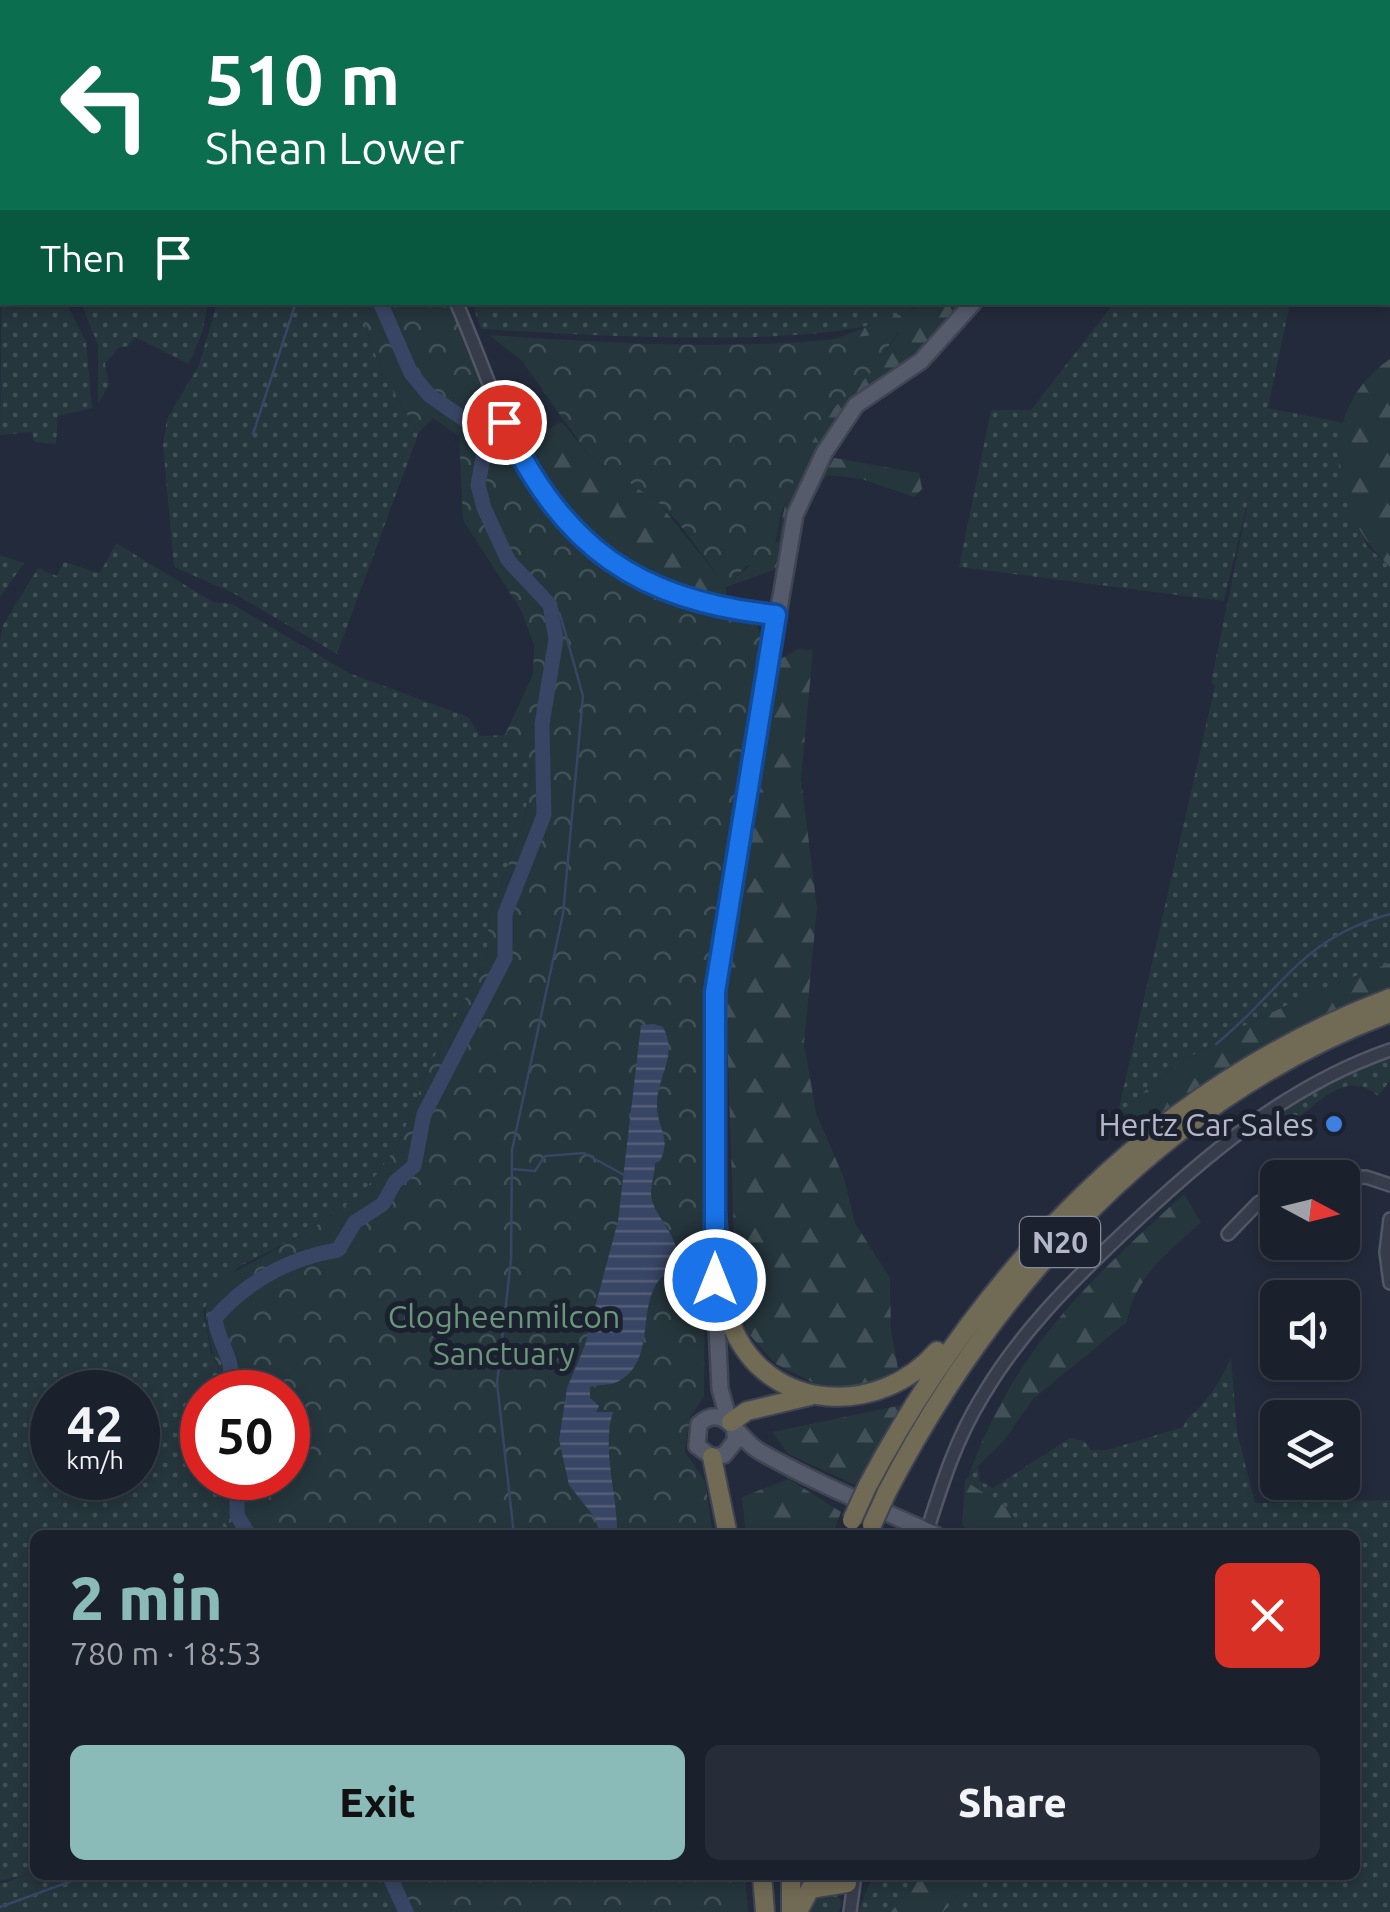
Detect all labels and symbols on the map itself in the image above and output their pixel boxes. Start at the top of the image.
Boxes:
pin [462,380,547,465]
place label: Hertz Car Sales [1099,1106,1314,1142]
marker: Hertz Car Sales [1323,1113,1345,1135]
north arrow [1260,1160,1360,1260]
road number: N20 [1020,1217,1100,1267]
position arrow [663,1228,767,1332]
park label: Clogheenmilcon Sanctuary [388,1298,620,1371]
speed limit sign: 50 [180,1370,310,1500]

